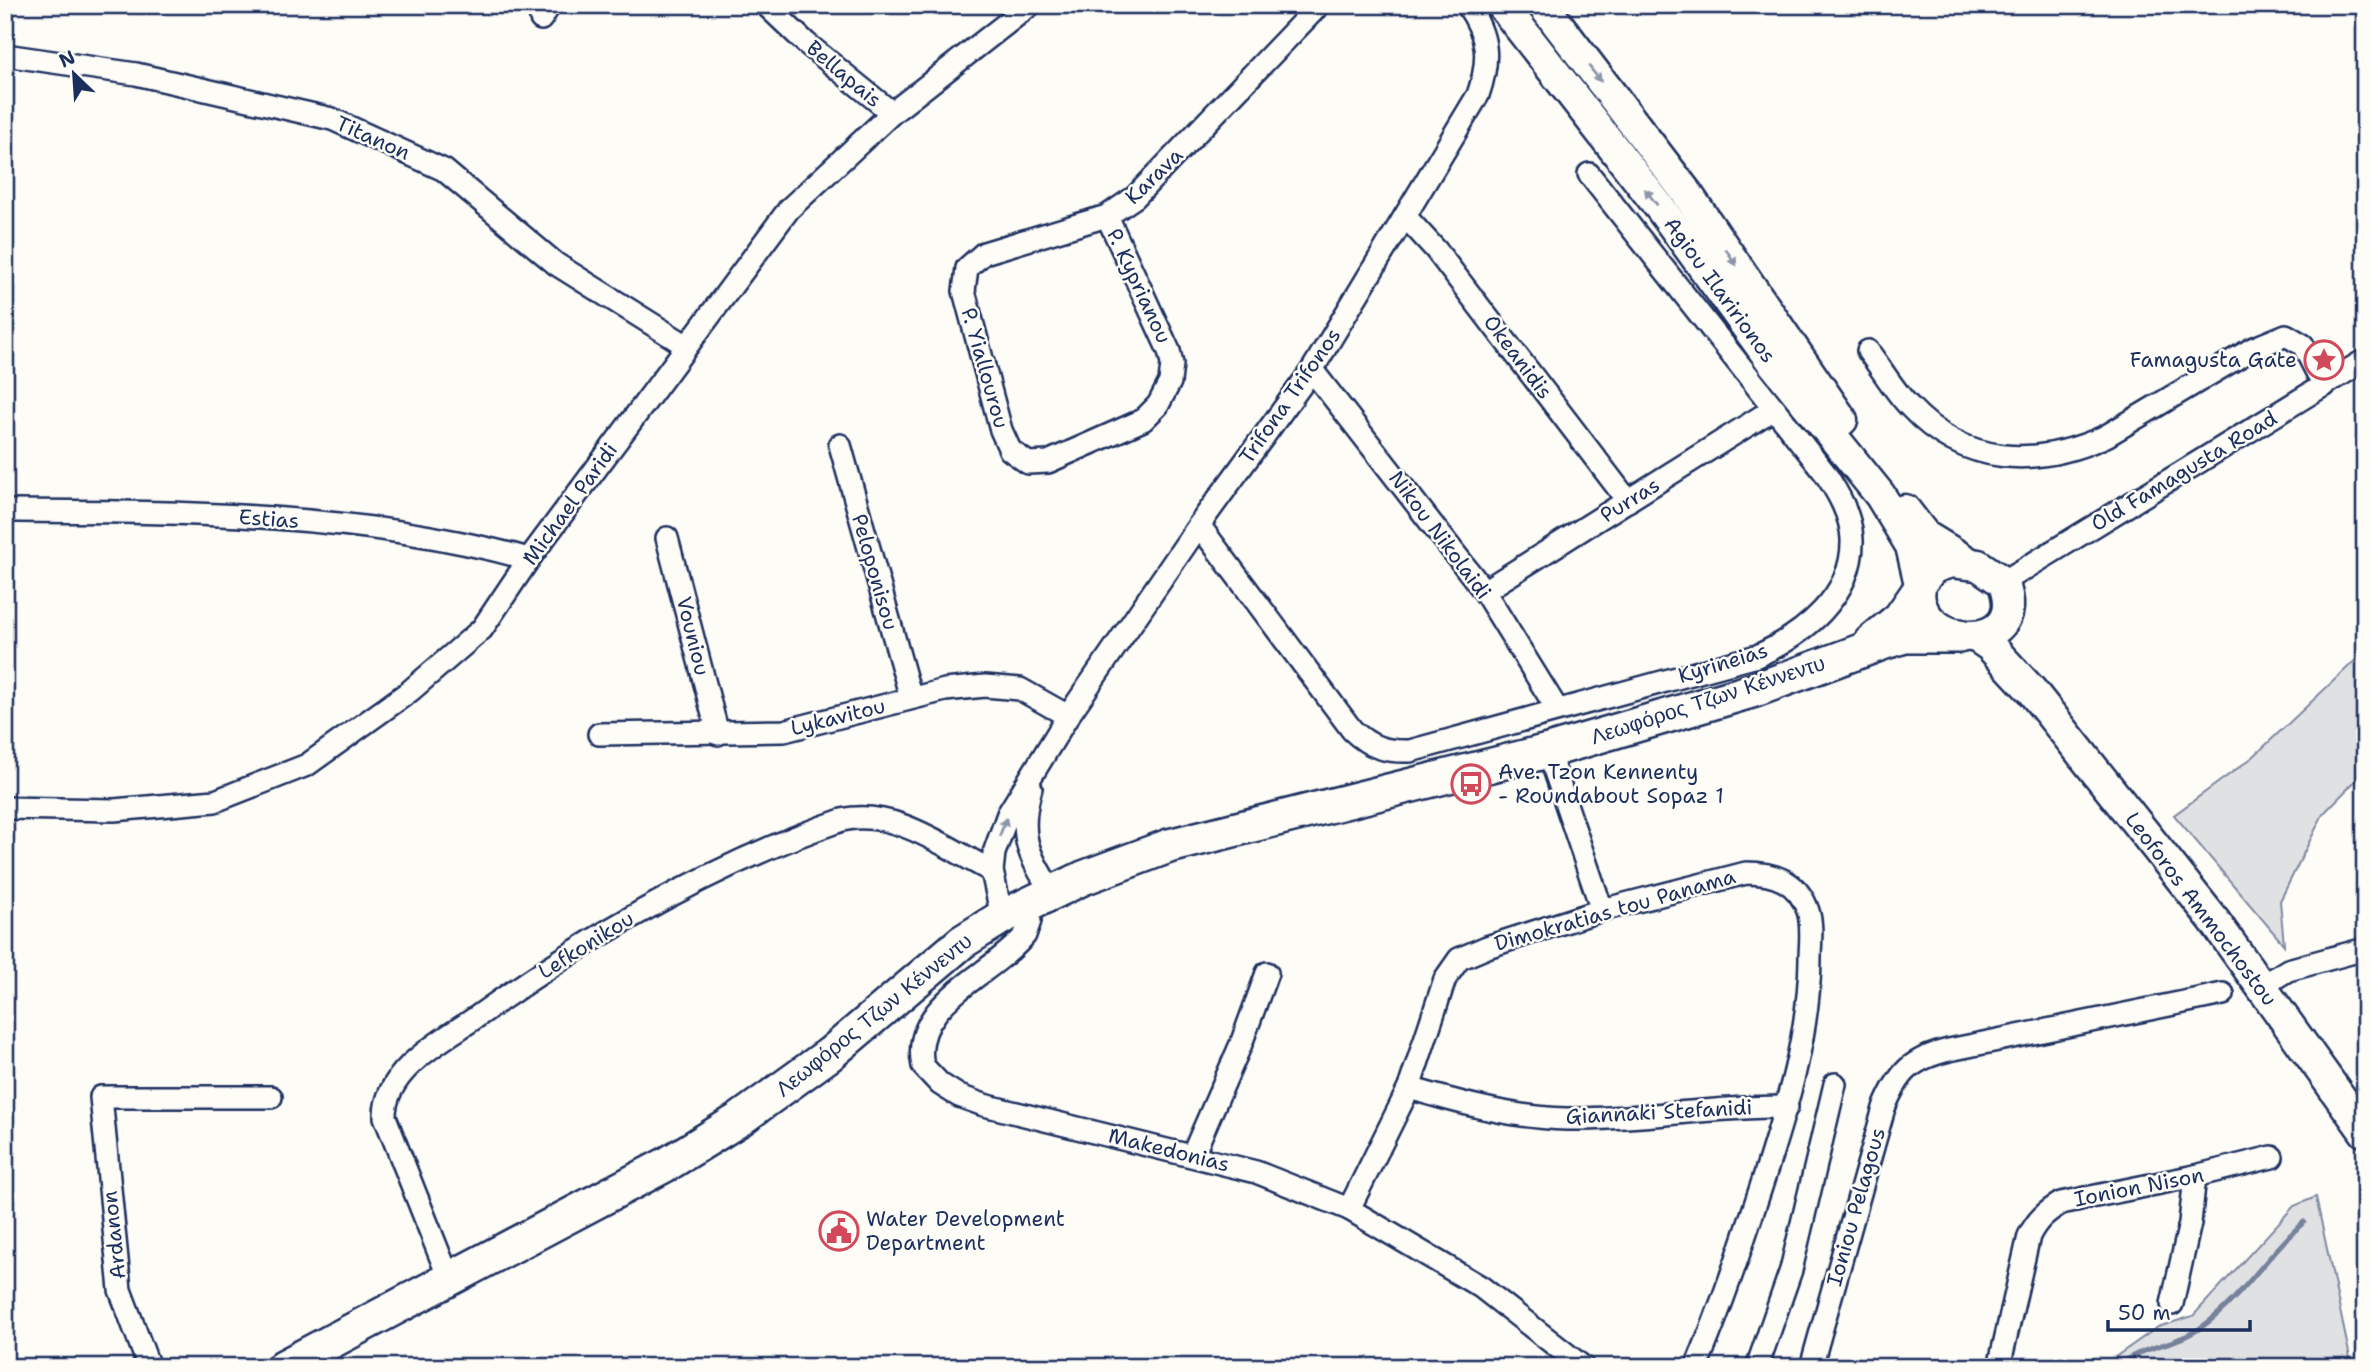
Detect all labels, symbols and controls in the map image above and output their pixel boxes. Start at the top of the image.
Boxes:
street label: Bellapais [800,34,888,114]
north arrow [38,38,108,108]
text: N [55,45,79,74]
one-way arrow [1588,65,1602,83]
street label: Titanon [332,109,415,167]
street label: Karava [1119,141,1189,211]
one-way arrow [1644,188,1659,205]
street label: Agiou Ilaririonos [1658,211,1782,369]
street label: P. Kyprianou [1100,224,1178,348]
one-way arrow [1724,248,1738,266]
street label: P. Yiallourou [954,304,1016,432]
street label: Okeanidis [1477,309,1559,405]
street label: Trifona Trifonos [1233,323,1347,469]
place icon: Famagusta Gate [2303,339,2345,381]
place label: Famagusta Gate [2130,346,2297,374]
street label: Old Famagusta Road [2086,404,2282,538]
street label: Michael Paridi [516,437,624,571]
street label: Nikou Nikolaidi [1382,465,1498,605]
street label: Purras [1595,471,1665,529]
street label: Estias [238,503,300,535]
street label: Peloponisou [845,511,905,633]
street label: Vouniou [670,594,716,678]
street label: Kyrineias [1675,636,1771,690]
street label: Λεωφόρος Τζων Κέννεντυ [1587,649,1829,751]
street label: Lykavitou [788,692,888,742]
place label: Ave. Tzon Kennenty - Roundabout Sopaz 1 [1498,758,1724,810]
bus stop icon: Ave. Tzon Kennenty - Roundabout Sopaz 1 [1450,763,1492,805]
street label: Leoforos Ammochostou [2119,806,2283,1012]
one-way arrow [998,816,1009,837]
street label: Dimokratias tou Panama [1491,862,1739,958]
street label: Lefkonikou [533,905,639,985]
street label: Λεωφόρος Τζων Κέννεντυ [770,927,978,1103]
street label: Giannaki Stefanidi [1565,1093,1753,1131]
street label: Makedonias [1106,1121,1232,1179]
street label: Ioniou Pelagous [1820,1125,1892,1289]
street label: Ionion Nison [2072,1161,2206,1213]
street label: Ardanon [95,1189,133,1281]
place label: Water Development Department [866,1205,1065,1257]
public building icon: Water Development Department [818,1210,860,1252]
scale bar [2108,1288,2249,1332]
text: 50 m [2118,1299,2171,1327]

